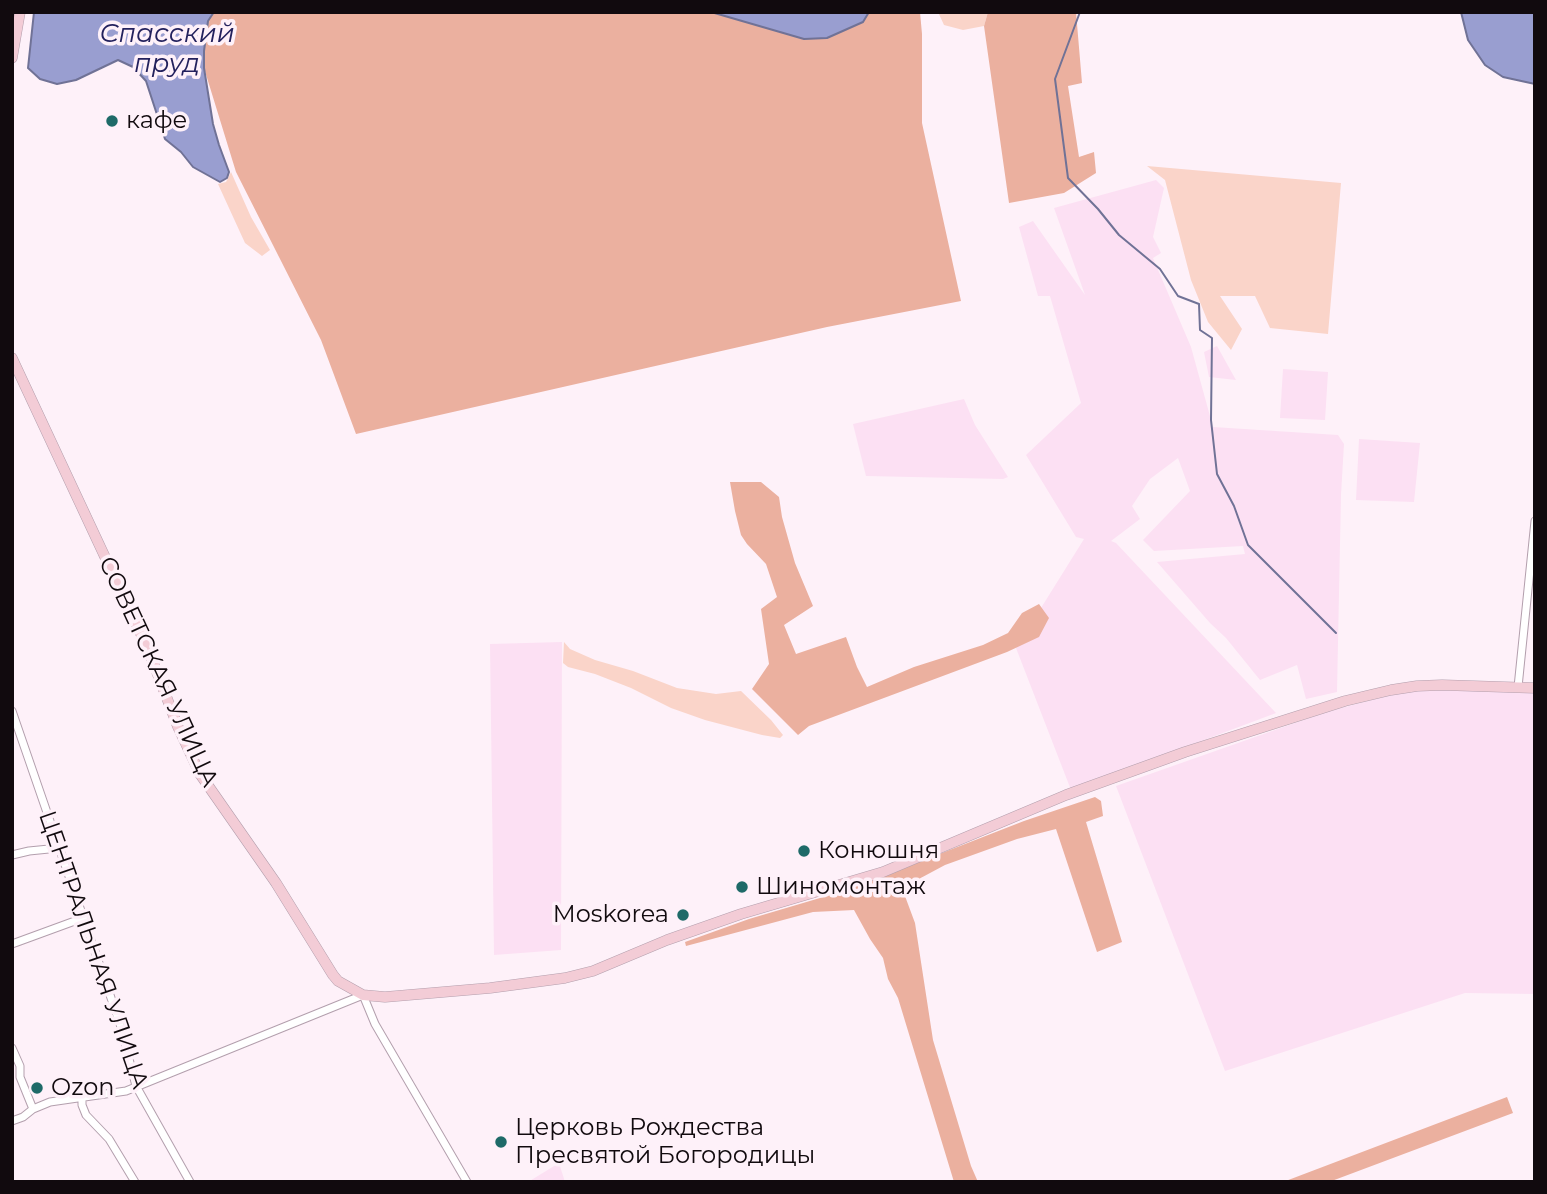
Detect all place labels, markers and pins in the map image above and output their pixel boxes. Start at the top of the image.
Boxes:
place label: кафе [126,107,187,135]
marker: кафе [104,113,120,129]
place label: Конюшня [818,837,939,865]
marker: Конюшня [796,843,812,859]
place label: Шиномонтаж [756,873,926,901]
marker: Шиномонтаж [734,879,750,895]
place label: Moskorea [553,901,669,929]
marker: Moskorea [675,907,691,923]
place label: Ozon [51,1074,114,1102]
marker: Ozon [29,1080,45,1096]
place label: Церковь Рождества Пресвятой Богородицы [515,1114,815,1170]
marker: Церковь Рождества Пресвятой Богородицы [493,1134,509,1150]

